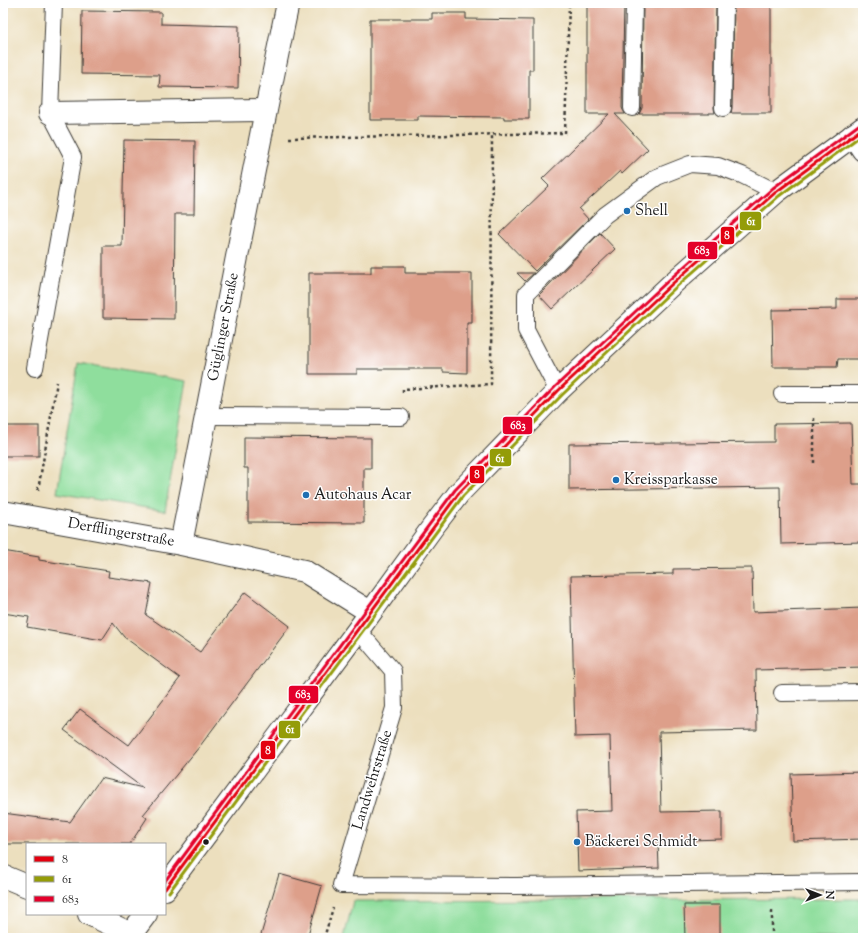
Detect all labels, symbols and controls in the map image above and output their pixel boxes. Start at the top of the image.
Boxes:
place label: Shell [635,201,668,222]
marker: Shell [622,206,632,216]
line badge: 61 [739,211,762,231]
text: 61 [746,214,756,230]
line badge: 8 [720,226,735,245]
text: 8 [724,228,730,244]
line badge: 683 [687,241,718,260]
text: 683 [694,243,710,259]
street label: Güglinger Straße [203,271,245,383]
line badge: 683 [502,416,533,435]
text: 683 [510,418,526,434]
line badge: 61 [489,448,512,467]
text: 61 [495,451,505,467]
line badge: 8 [469,465,485,484]
text: 8 [474,467,480,483]
place label: Kreissparkasse [624,470,718,491]
marker: Kreissparkasse [611,475,621,485]
place label: Autohaus Acar [314,485,412,506]
marker: Autohaus Acar [301,490,311,500]
street label: Derfflingerstraße [66,513,176,553]
line badge: 683 [288,685,319,704]
text: 683 [295,687,311,703]
line badge: 61 [278,720,301,739]
text: 61 [285,722,295,738]
street label: Landwehrstraße [348,727,398,833]
line badge: 8 [260,740,276,760]
text: 8 [265,743,271,759]
place label: Bäckerei Schmidt [585,832,697,853]
unlabelled marker [201,837,211,847]
marker: Bäckerei Schmidt [572,837,582,847]
legend [26,843,166,915]
text: 8 [62,851,68,869]
text: 61 [62,871,72,889]
north arrow [800,875,840,915]
text: N [821,890,837,900]
text: 683 [62,891,79,909]

